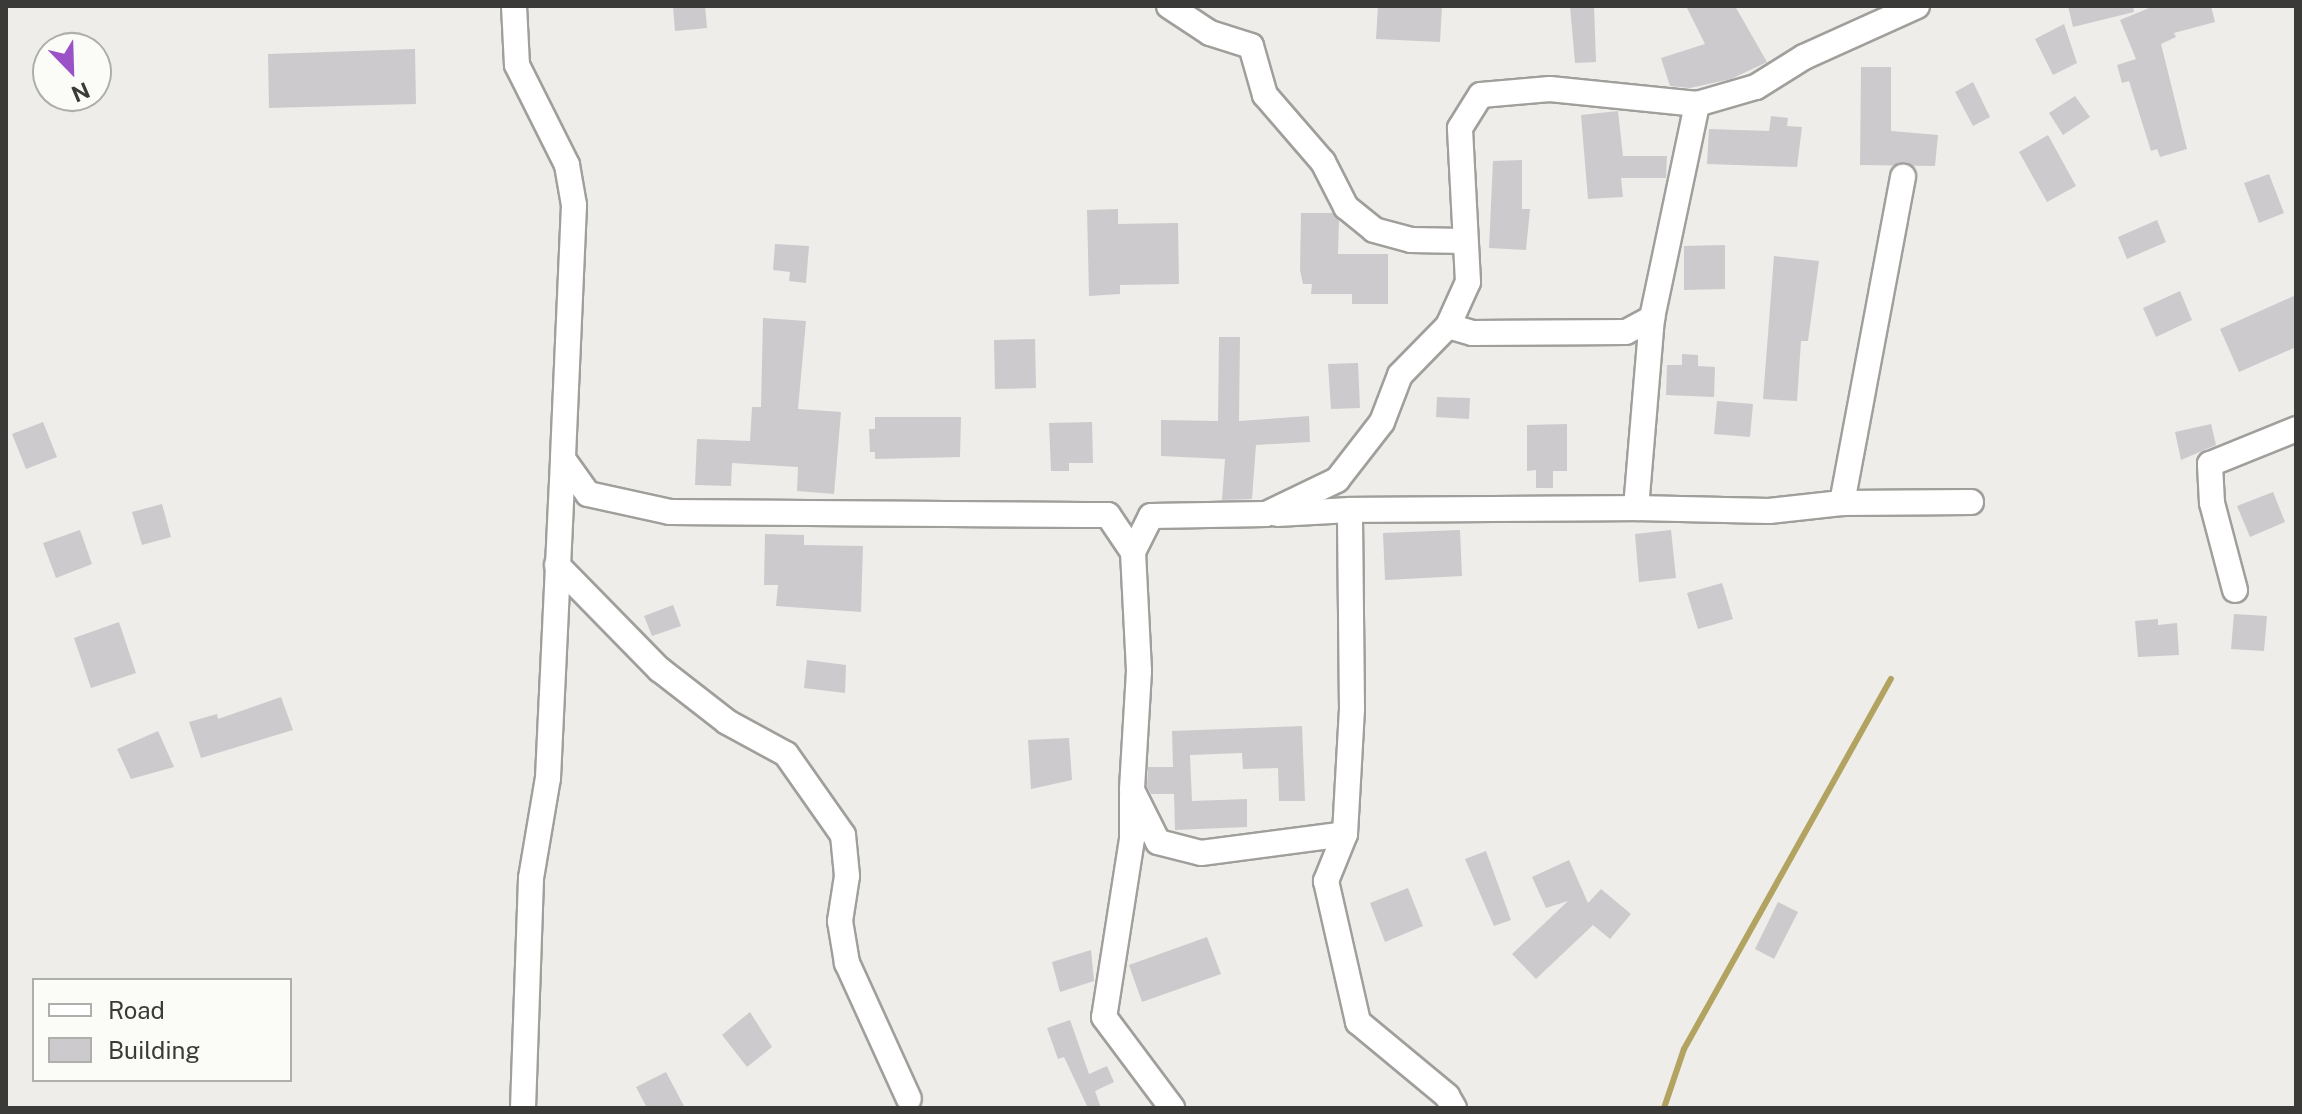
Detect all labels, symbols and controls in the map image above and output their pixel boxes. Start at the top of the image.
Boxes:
north arrow [32,32,112,112]
text: N [68,77,94,108]
legend [32,978,292,1082]
text: Road [108,996,165,1024]
text: Building [108,1036,200,1064]

